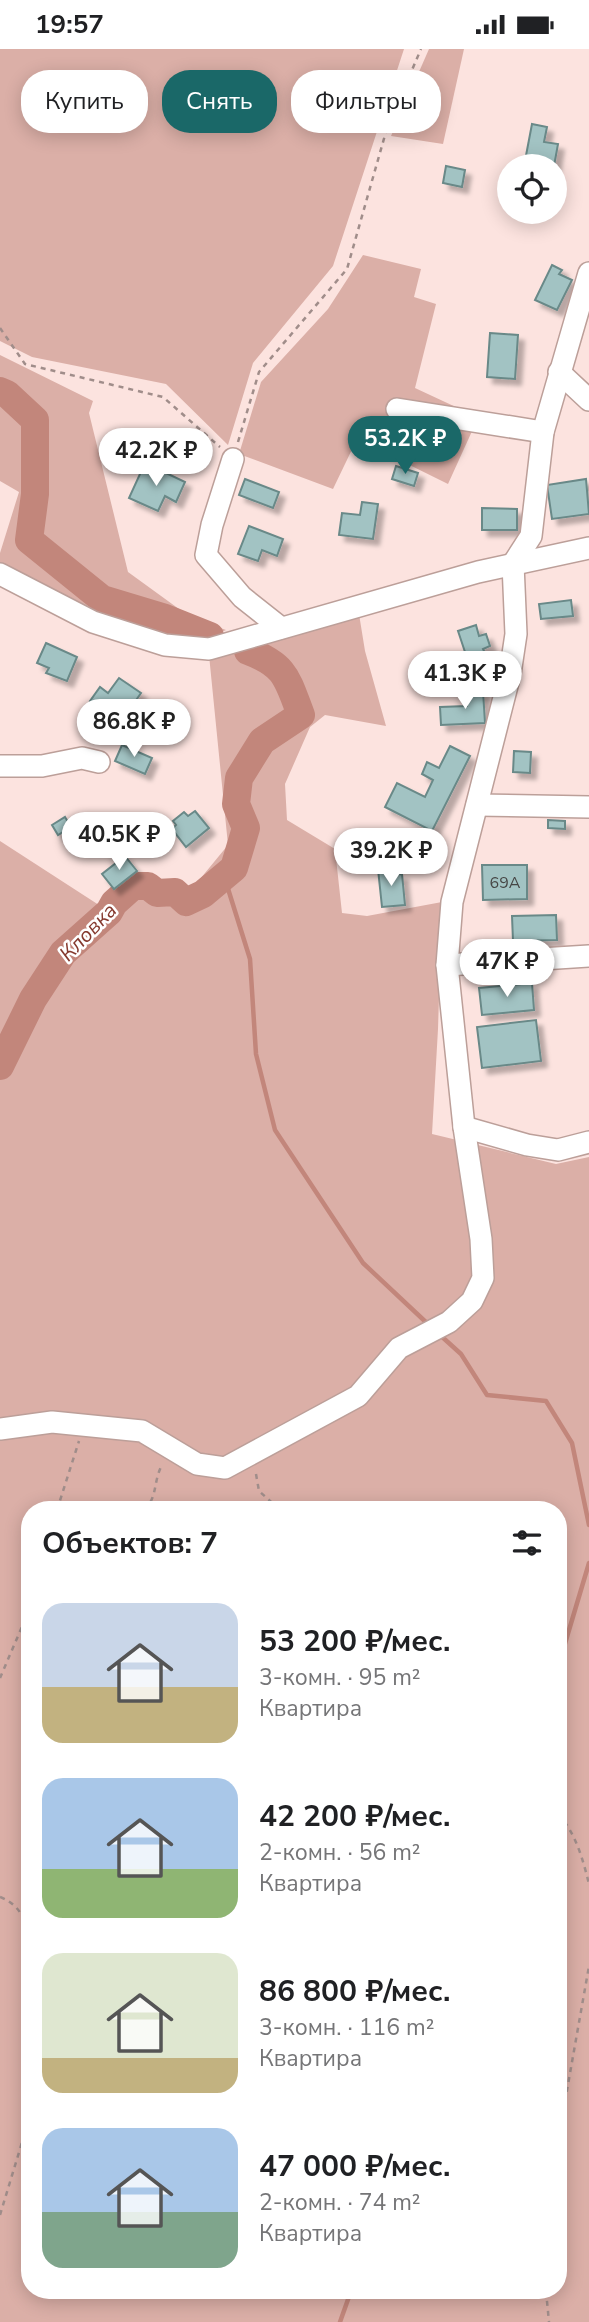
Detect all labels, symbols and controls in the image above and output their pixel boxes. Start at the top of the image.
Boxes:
text: 19:57 [35,7,104,42]
chip: Купить [21,70,148,133]
chip: Снять [162,70,277,133]
chip: Фильтры [291,70,441,133]
map controls [497,154,567,224]
button: locate [497,154,567,224]
pin: 53.2K ₽ [340,417,470,476]
text: 53.2K ₽ [364,423,446,454]
pin: 42.2K ₽ [91,429,221,488]
text: 42.2K ₽ [115,435,197,466]
pin: 41.3K ₽ [400,651,530,711]
text: 41.3K ₽ [424,658,506,689]
pin: 86.8K ₽ [69,699,199,759]
text: 86.8K ₽ [93,706,175,737]
pin: 40.5K ₽ [54,813,184,872]
text: 40.5K ₽ [78,819,160,850]
pin: 39.2K ₽ [326,829,456,888]
text: 39.2K ₽ [350,835,432,866]
house number: 69А [490,872,521,894]
water label: Кловка [53,897,123,967]
pin: 47K ₽ [458,939,556,999]
text: 47K ₽ [476,946,538,977]
text: Объектов: 7 [42,1523,218,1564]
icon: filters [508,1524,546,1562]
text: 53 200 ₽/мес. [259,1621,450,1662]
icon: home [98,1631,182,1715]
text: 3-комн. · 95 m² [259,1662,421,1693]
text: Квартира [259,1693,362,1724]
text: 42 200 ₽/мес. [259,1796,450,1837]
icon: home [98,1806,182,1890]
text: 2-комн. · 56 m² [259,1837,421,1868]
text: Квартира [259,1868,362,1899]
text: 86 800 ₽/мес. [259,1971,450,2012]
icon: home [98,1981,182,2065]
text: 3-комн. · 116 m² [259,2012,434,2043]
text: Квартира [259,2043,362,2074]
text: 47 000 ₽/мес. [259,2146,450,2187]
icon: home [98,2156,182,2240]
text: 2-комн. · 74 m² [259,2187,421,2218]
text: Квартира [259,2218,362,2249]

